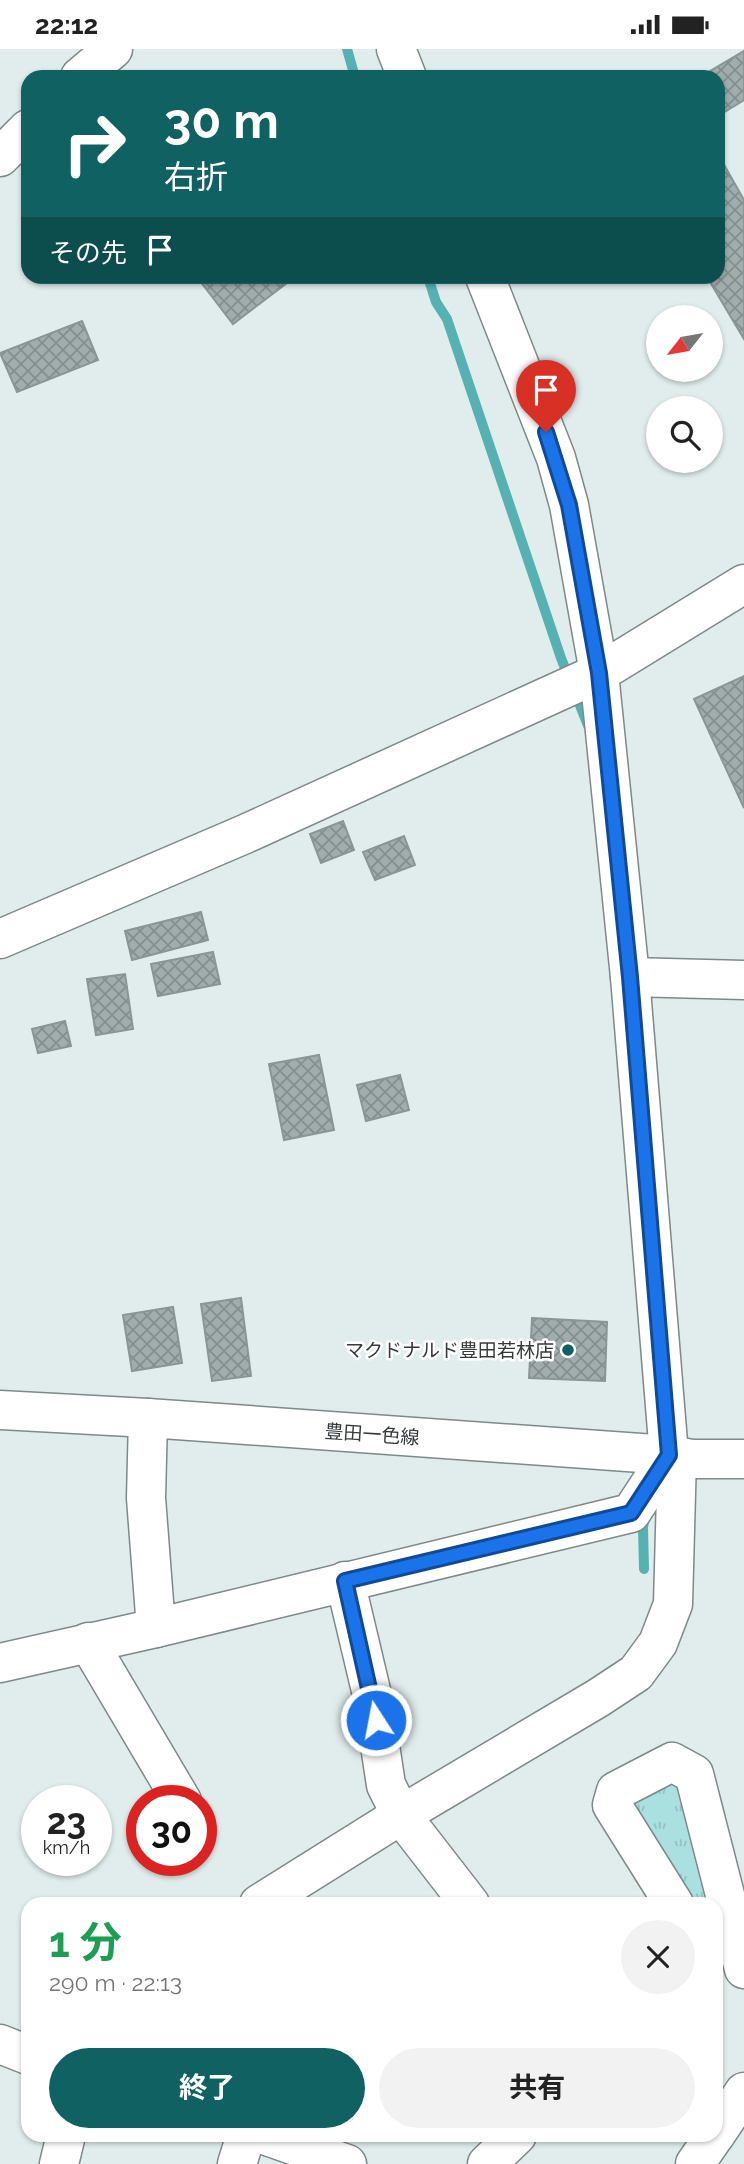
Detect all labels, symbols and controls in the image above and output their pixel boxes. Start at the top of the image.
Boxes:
text: 22:12 [35,10,98,40]
text: 30 m [164,92,279,149]
icon: right [49,98,140,189]
text: 右折 [164,158,228,195]
icon: arrive [141,231,179,269]
text: その先 [49,238,127,268]
north arrow [646,305,723,381]
map controls [646,305,723,473]
pin [516,360,576,432]
icon: arrive [527,371,565,409]
button: search [646,396,723,473]
place label: マクドナルド豊田若林店 [345,1339,554,1361]
marker: マクドナルド豊田若林店 [560,1342,576,1358]
street label: 豊田一色線 [324,1420,420,1448]
position arrow [339,1683,413,1757]
speed limit sign: 30 [126,1785,217,1876]
text: 23 [47,1801,86,1842]
text: km/h [43,1837,90,1858]
text: 1 分 [49,1918,122,1967]
button: close [621,1920,695,1994]
text: 290 m · 22:13 [49,1969,182,1996]
button: 終了 [49,2048,365,2128]
button: 共有 [379,2048,695,2128]

